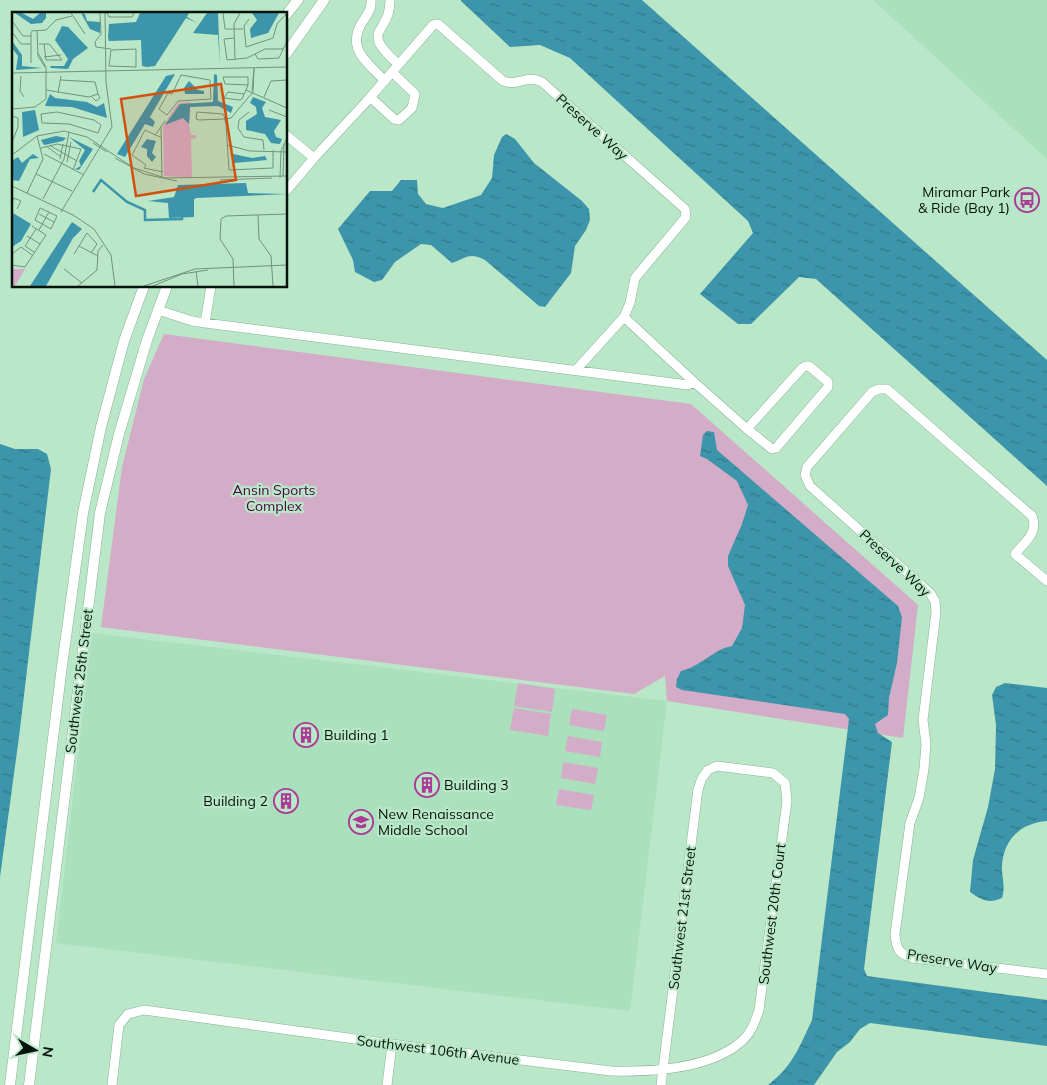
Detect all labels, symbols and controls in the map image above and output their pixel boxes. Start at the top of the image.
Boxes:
inset map [12,12,288,288]
street label: Preserve Way [552,90,632,164]
place label: Miramar Park & Ride (Bay 1) [918,183,1011,217]
bus stop icon: Miramar Park & Ride (Bay 1) [1014,187,1040,213]
park label: Ansin Sports Complex [232,481,316,515]
street label: Preserve Way [856,525,935,601]
street label: Southwest 25th Street [61,608,97,754]
building icon: Building 1 [293,722,319,748]
place label: Building 1 [324,726,389,744]
building icon: Building 3 [414,772,440,798]
place label: Building 3 [444,776,509,794]
building icon: Building 2 [273,788,299,814]
place label: Building 2 [203,792,268,810]
place label: New Renaissance Middle School [378,805,494,839]
school or university icon: New Renaissance Middle School [348,809,374,835]
street label: Southwest 20th Court [754,842,790,986]
street label: Southwest 21st Street [664,845,700,991]
street label: Preserve Way [906,945,999,977]
north arrow [10,1025,60,1075]
street label: Southwest 106th Avenue [356,1031,520,1069]
text: N [38,1045,58,1059]

